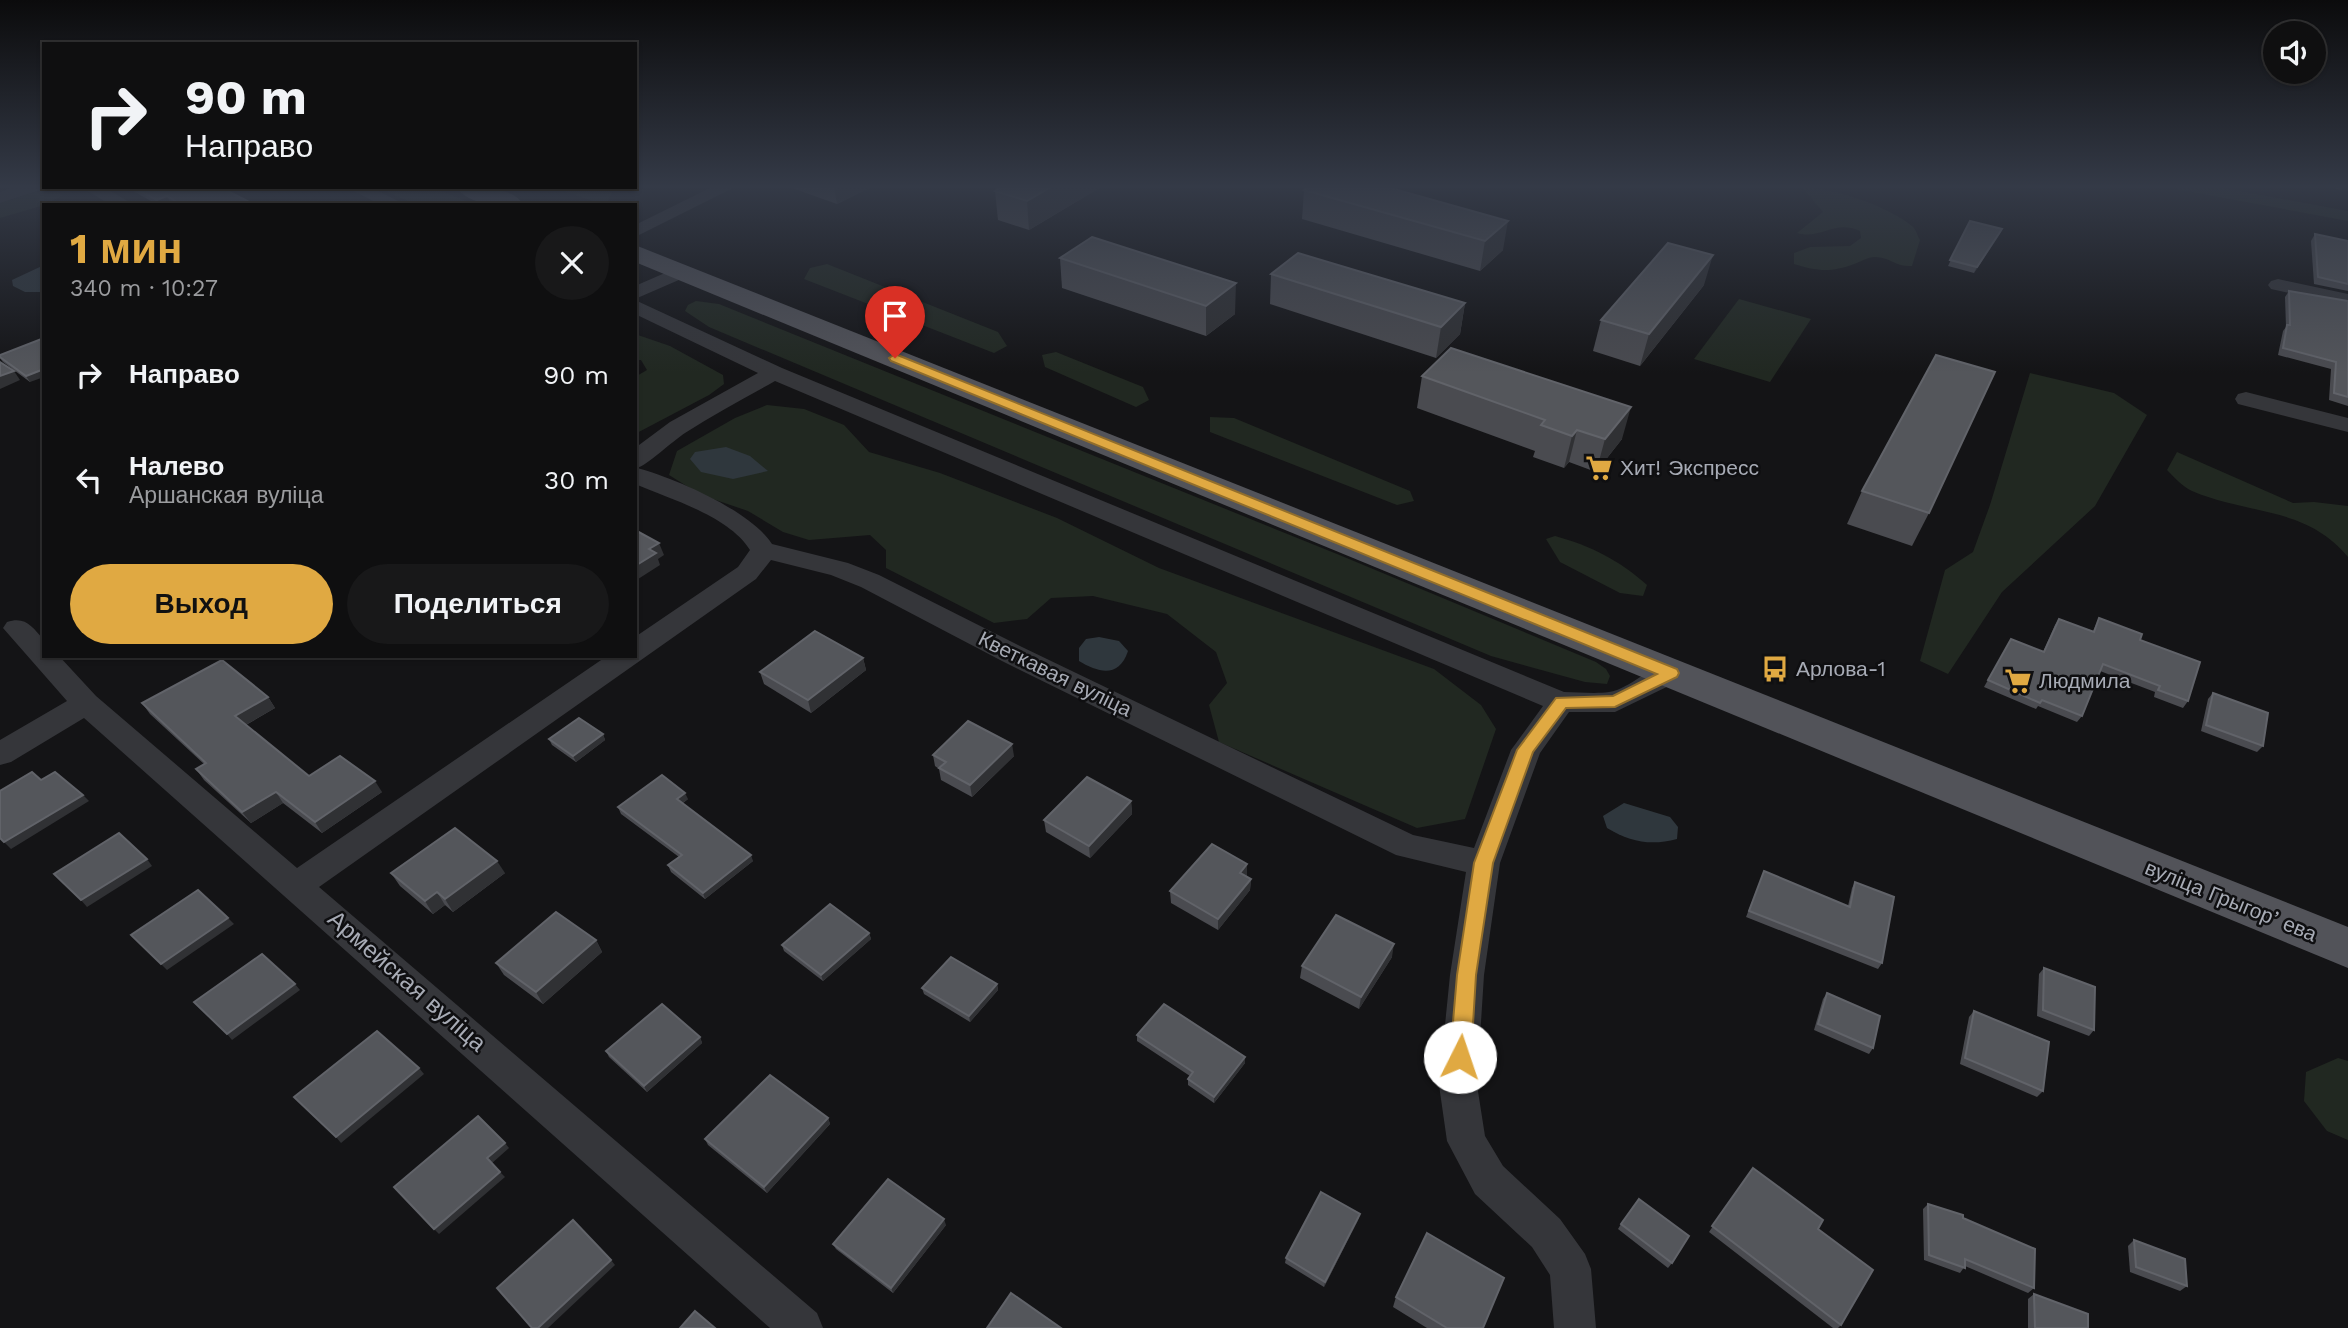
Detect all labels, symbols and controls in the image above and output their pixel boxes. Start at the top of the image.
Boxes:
map controls [2263,21,2326,84]
button: sound [2263,21,2326,84]
text: 90 m [185,68,307,126]
icon: right [70,70,161,161]
text: Направо [185,127,313,165]
text: 1 мин [70,224,182,273]
button: close [535,226,609,300]
text: 340 m · 10:27 [70,275,218,302]
pin [865,286,925,358]
icon: arrive [876,297,914,335]
icon: right [70,356,108,394]
text: Направо [129,359,240,389]
text: 90 m [543,360,609,390]
text: Налево [129,451,224,481]
supermarket icon: Хит! Экспресс [1584,453,1614,483]
place label: Хит! Экспресс [1620,455,1759,480]
icon: left [70,461,108,499]
text: 30 m [544,465,609,495]
text: Аршанская вуліца [129,482,323,509]
button: Выход [70,564,333,644]
button: Поделиться [347,564,609,644]
street label: Кветкавая вуліца [974,626,1136,722]
bus stop icon: Арлова-1 [1760,654,1790,684]
place label: Арлова-1 [1796,656,1886,681]
supermarket icon: Людмила [2003,666,2033,696]
place label: Людмила [2039,668,2131,693]
street label: вуліца Грыгорʼева [2142,855,2321,947]
street label: Армейская вуліца [322,905,492,1058]
position arrow [1423,1020,1497,1094]

